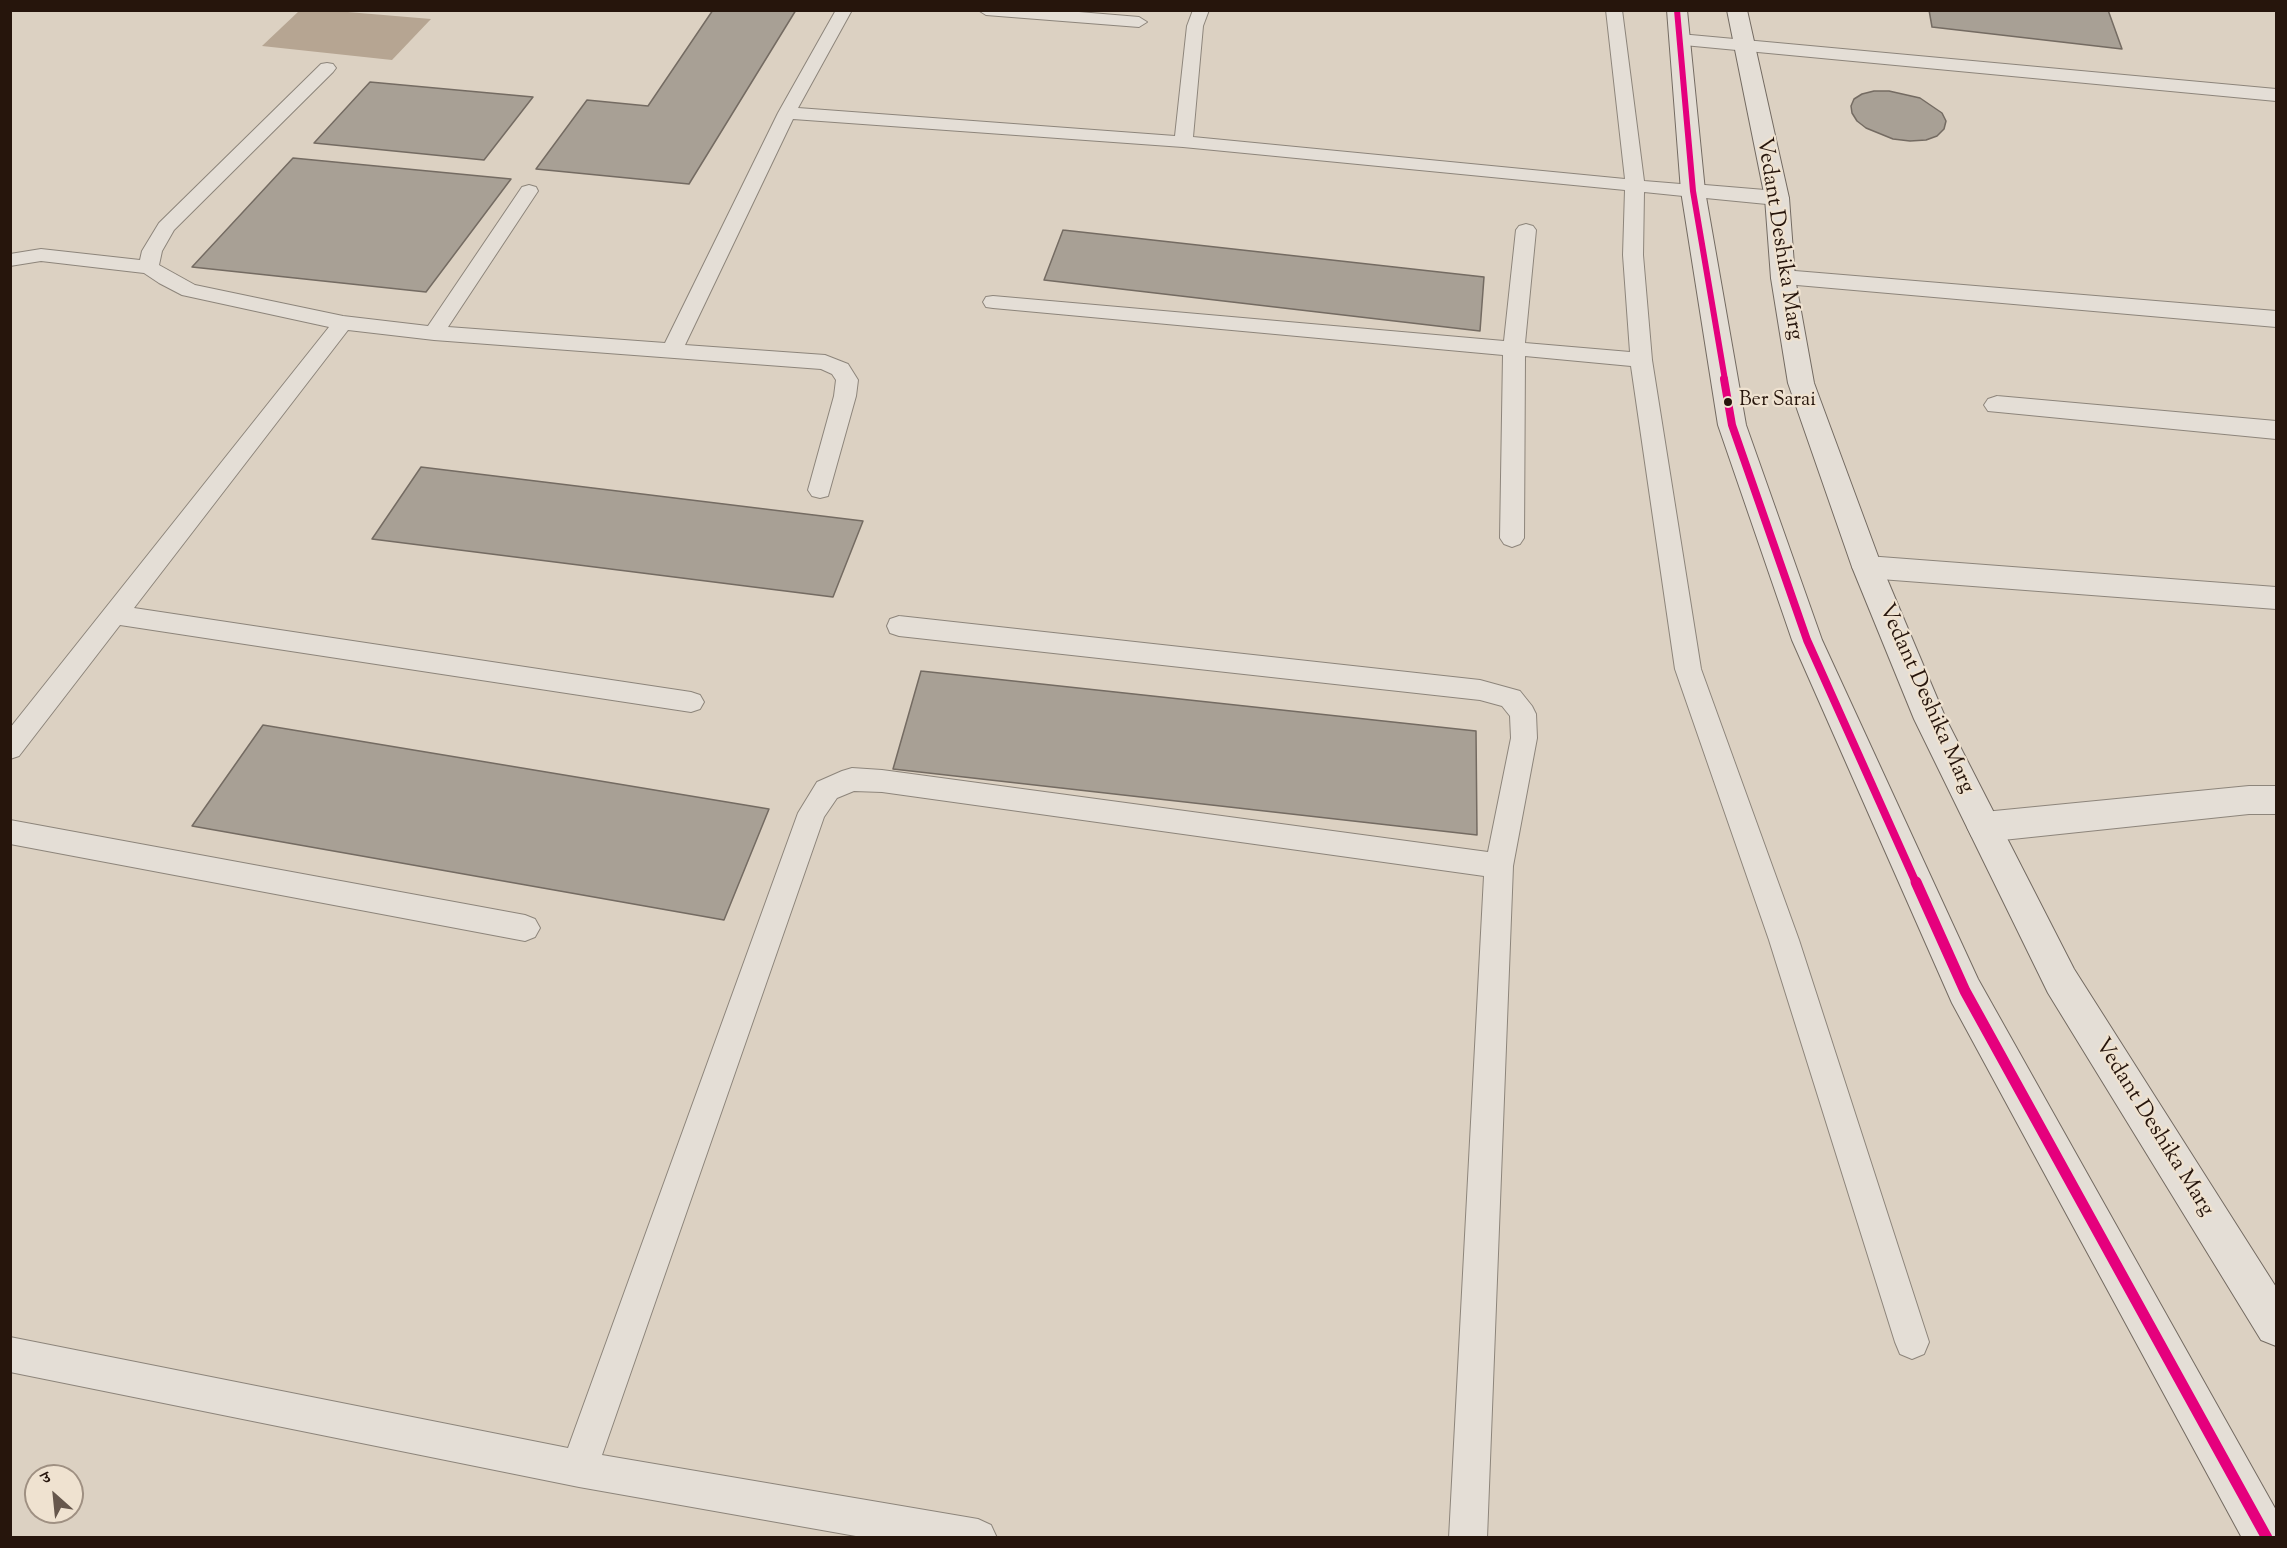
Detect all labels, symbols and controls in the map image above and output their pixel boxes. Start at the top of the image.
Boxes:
street label: Vedant Deshika Marg [1749,136,1807,342]
place label: Ber Sarai [1739,390,1816,414]
marker: Ber Sarai [1722,396,1734,408]
street label: Vedant Deshika Marg [1871,600,1979,798]
street label: Vedant Deshika Marg [2088,1034,2218,1222]
north arrow [24,1464,84,1524]
text: उ [38,1467,55,1491]

